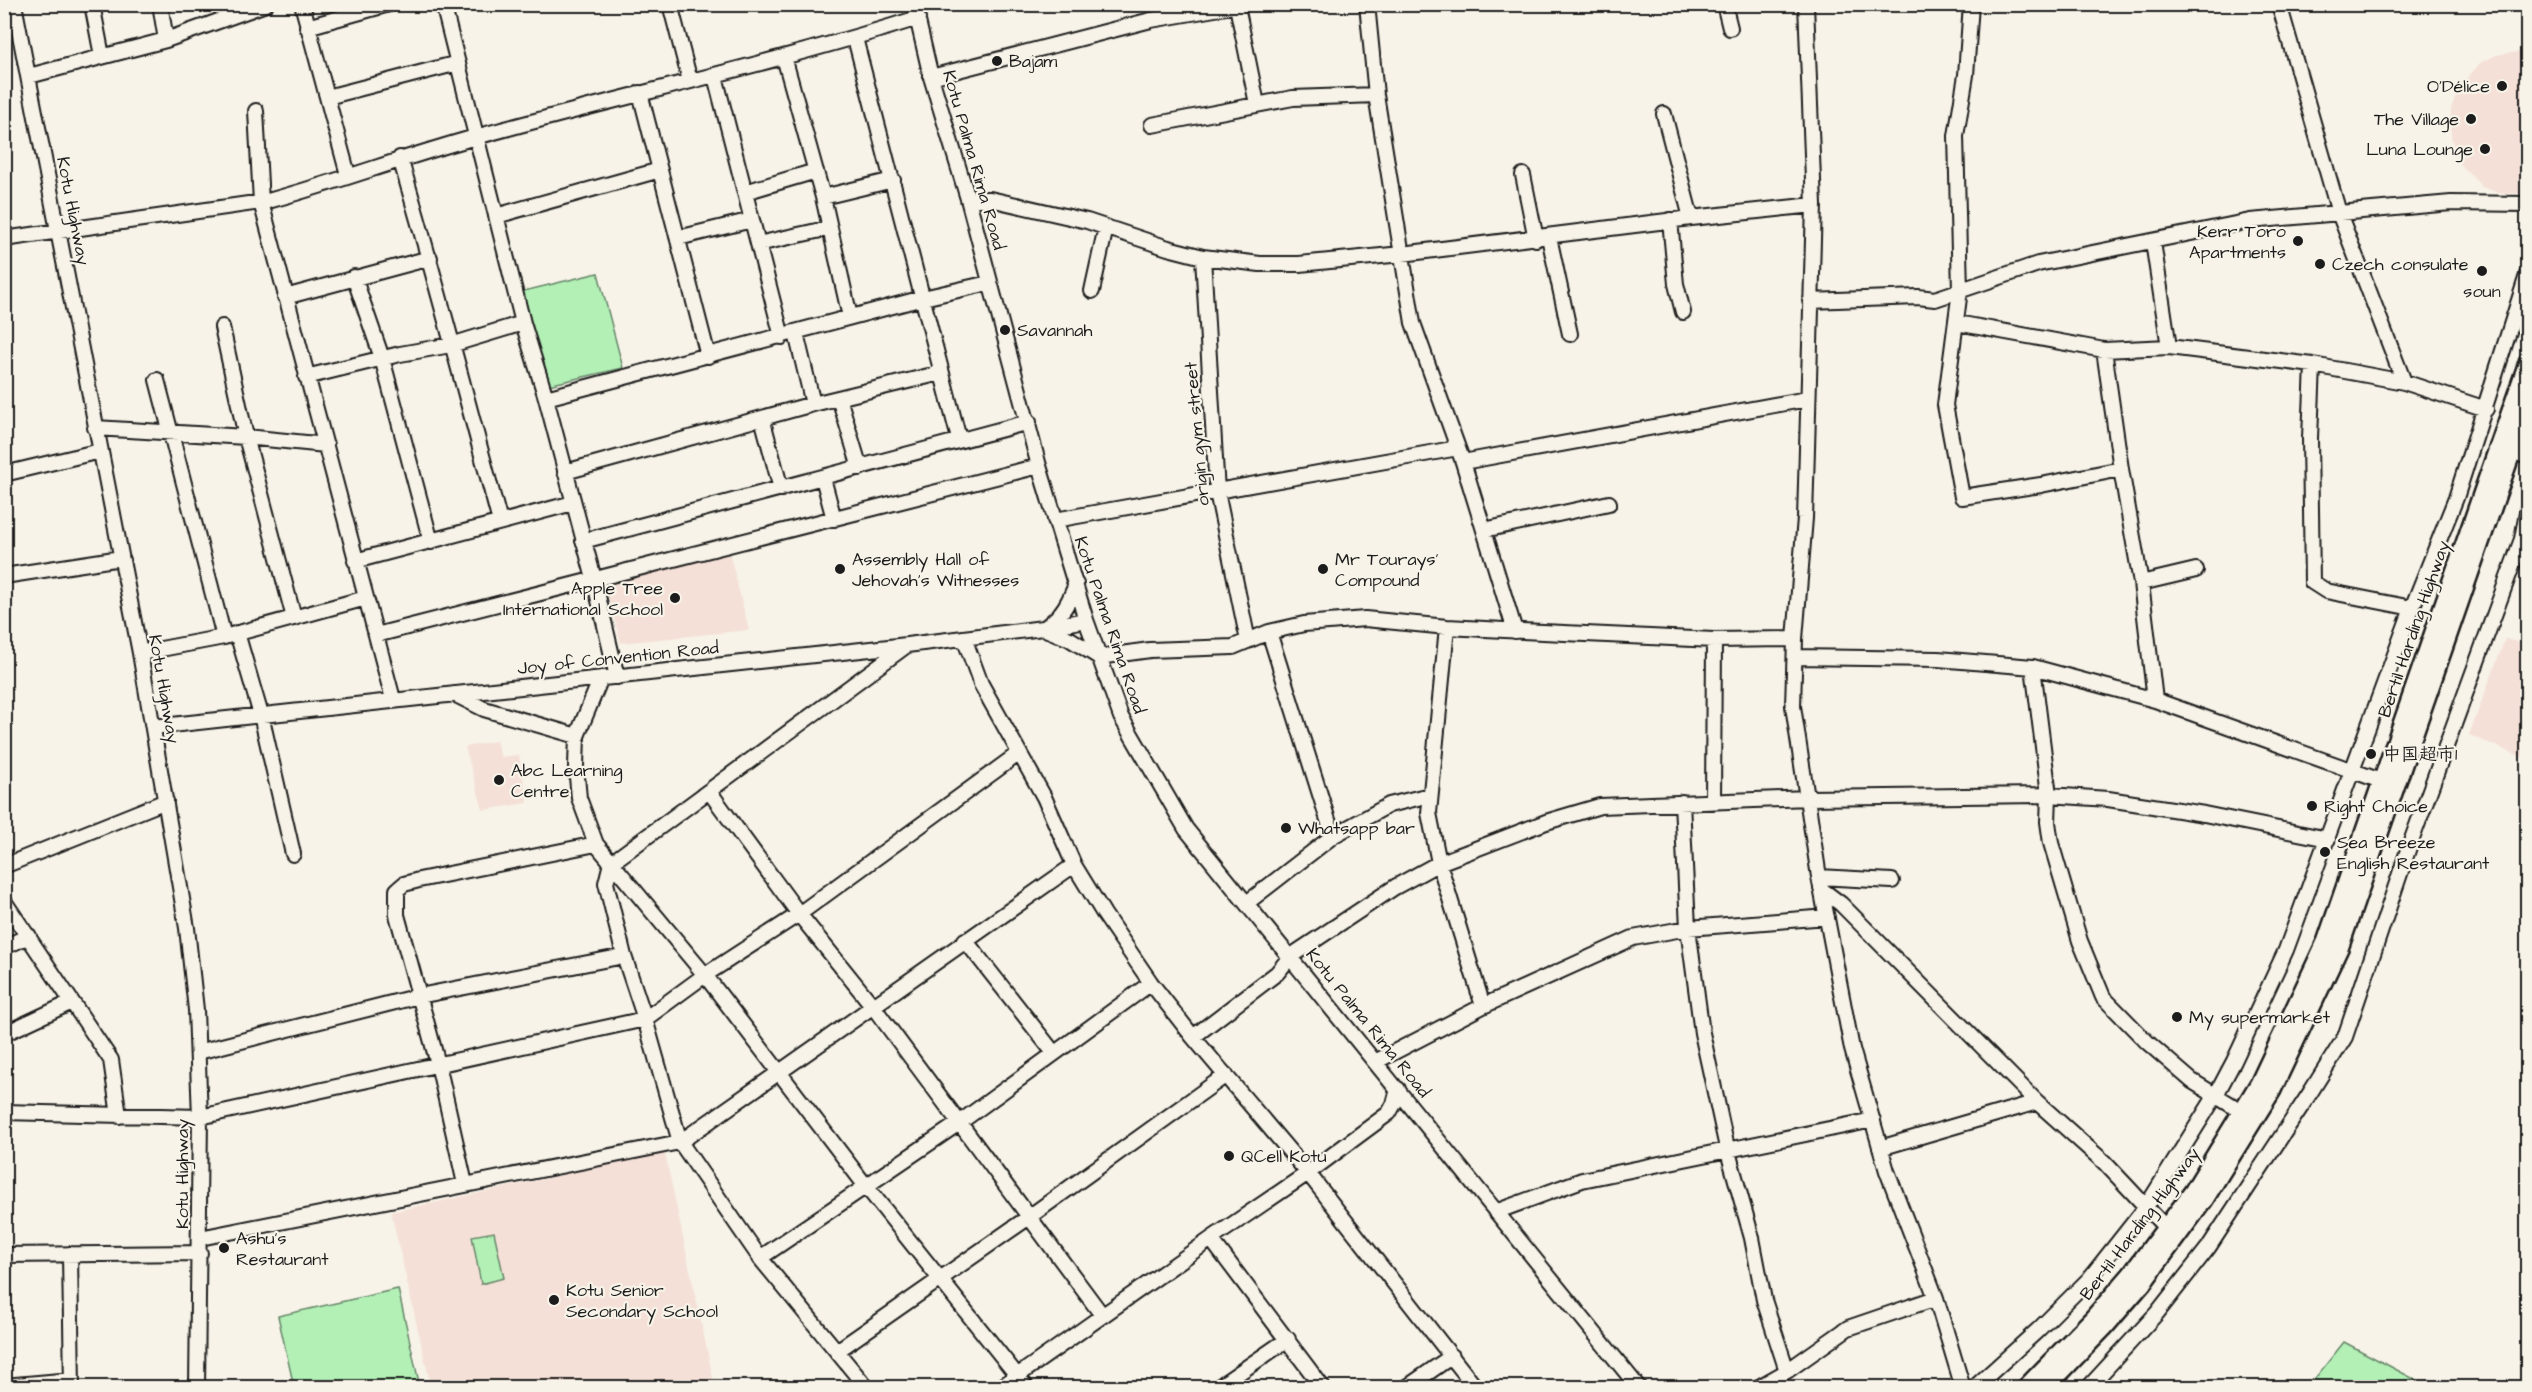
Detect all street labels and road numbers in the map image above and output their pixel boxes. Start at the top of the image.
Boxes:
street label: Kotu Palma Rima Road [936,67,1012,253]
street label: Kotu Highway [49,155,96,268]
street label: origin gym street [1178,360,1217,507]
street label: Kotu Palma Rima Road [1068,533,1152,717]
street label: Bertil Harding Highway [2372,537,2457,721]
street label: Kotu Highway [141,633,186,746]
street label: Joy of Convention Road [516,635,720,682]
street label: Kotu Palma Rima Road [1300,943,1436,1103]
street label: Kotu Highway [170,1119,196,1229]
street label: Bertil Harding Highway [2074,1142,2207,1306]

